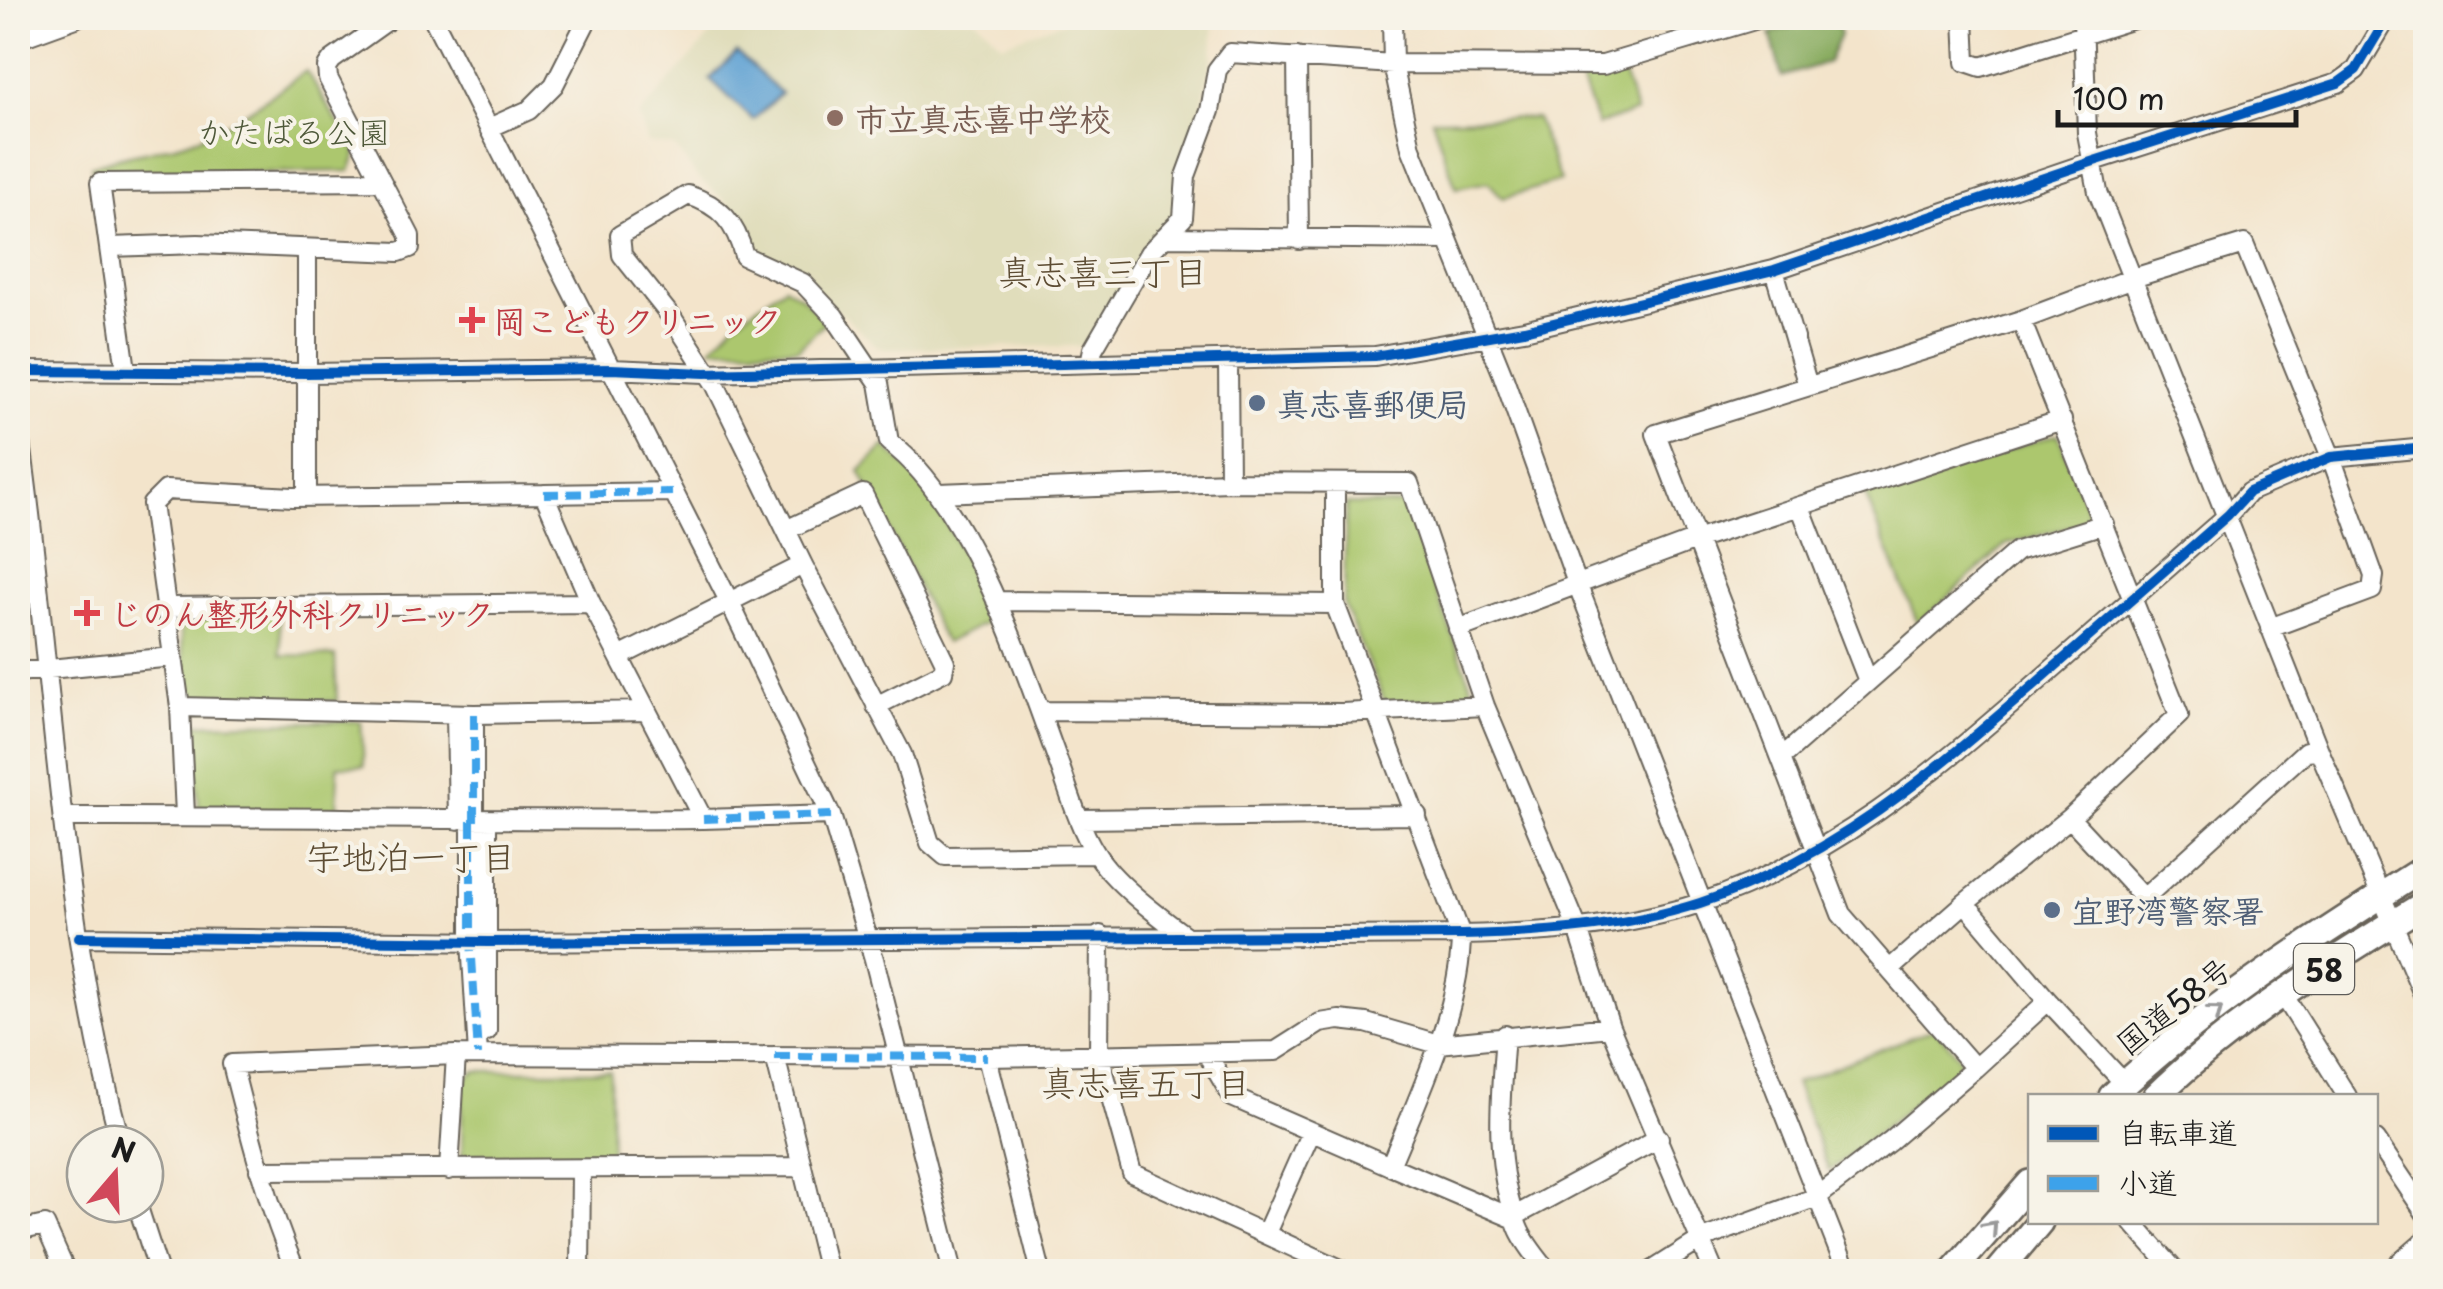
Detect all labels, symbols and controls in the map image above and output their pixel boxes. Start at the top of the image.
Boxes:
scale bar [2058,65,2296,127]
text: 100 m [2073,75,2165,120]
place label: 市立真志喜中学校 [855,94,1111,142]
park label: かたばる公園 [198,107,390,155]
marker: 市立真志喜中学校 [824,107,846,129]
district label: 真志喜三丁目 [998,244,1208,297]
place label: 岡こどもクリニック [494,296,782,344]
marker: 岡こどもクリニック [459,307,485,333]
place label: 真志喜郵便局 [1277,379,1469,427]
marker: 真志喜郵便局 [1246,392,1268,414]
place label: じのん整形外科クリニック [110,589,494,637]
marker: じのん整形外科クリニック [74,600,100,626]
district label: 宇地泊一丁目 [306,829,516,882]
place label: 宜野湾警察署 [2072,886,2264,934]
marker: 宜野湾警察署 [2041,899,2063,921]
street label: 国道58号 [2104,944,2242,1066]
road number: 58 [2294,944,2354,994]
one-way arrow [2205,1006,2223,1023]
district label: 真志喜五丁目 [1041,1055,1251,1108]
legend [2028,1094,2378,1224]
text: 自転車道 [2118,1109,2238,1154]
north arrow [65,1124,165,1224]
text: N [106,1125,141,1173]
text: 小道 [2118,1159,2178,1204]
one-way arrow [1980,1220,1998,1239]

